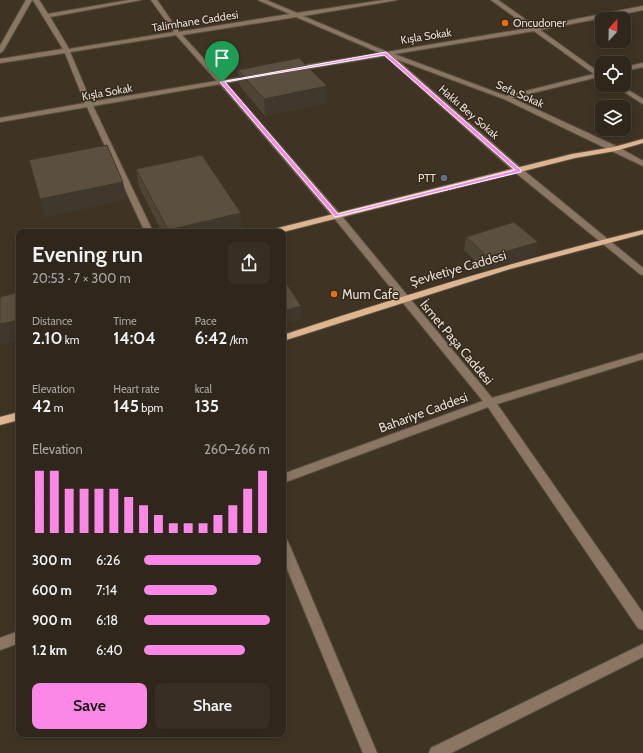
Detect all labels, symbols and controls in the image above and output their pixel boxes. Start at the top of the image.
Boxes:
street label: Talimhane Caddesi [151,7,239,35]
north arrow [595,12,631,48]
map controls [595,12,631,136]
place label: Oncudoner [513,16,566,30]
marker: Oncudoner [500,18,510,28]
street label: Kışla Sokak [400,25,452,47]
pin [205,41,239,82]
icon: arrive [211,47,233,69]
button: locate [595,56,631,92]
street label: Sefa Sokak [494,77,546,111]
street label: Kışla Sokak [81,81,134,103]
street label: Hakkı Bey Sokak [436,82,502,142]
button: layers [595,100,631,136]
place label: PTT [418,171,436,185]
marker: PTT [439,173,449,183]
text: Evening run [32,241,143,268]
button: share [228,242,270,284]
street label: Şevketiye Caddesi [408,247,508,289]
text: 20:53 · 7 × 300 m [32,270,131,286]
place label: Mum Cafe [342,286,399,302]
marker: Mum Cafe [329,289,339,299]
street label: İsmet Paşa Caddesi [417,296,497,388]
text: Distance [32,314,73,328]
text: Time [113,314,137,328]
text: Pace [195,314,217,328]
text: 2.10 [32,328,62,348]
text: 14:04 [113,328,156,348]
text: 6:42 [195,328,227,348]
text: km [62,333,79,347]
text: /km [227,333,248,347]
text: Elevation [32,382,75,396]
text: Heart rate [113,382,159,396]
text: kcal [195,382,212,396]
street label: Bahariye Caddesi [376,388,470,436]
text: 42 [32,396,51,416]
text: 145 [113,396,139,416]
text: 135 [195,396,219,416]
text: m [51,401,63,415]
text: bpm [139,401,163,415]
text: Elevation [32,441,83,457]
text: 260–266 m [204,441,270,457]
text: 300 m [32,552,72,568]
text: 6:26 [96,552,120,568]
text: 600 m [32,582,72,598]
text: 7:14 [96,582,117,598]
text: 900 m [32,612,72,628]
text: 6:18 [96,612,118,628]
text: 1.2 km [32,642,67,658]
text: 6:40 [96,642,123,658]
button: Save [32,683,147,729]
button: Share [155,683,270,729]

